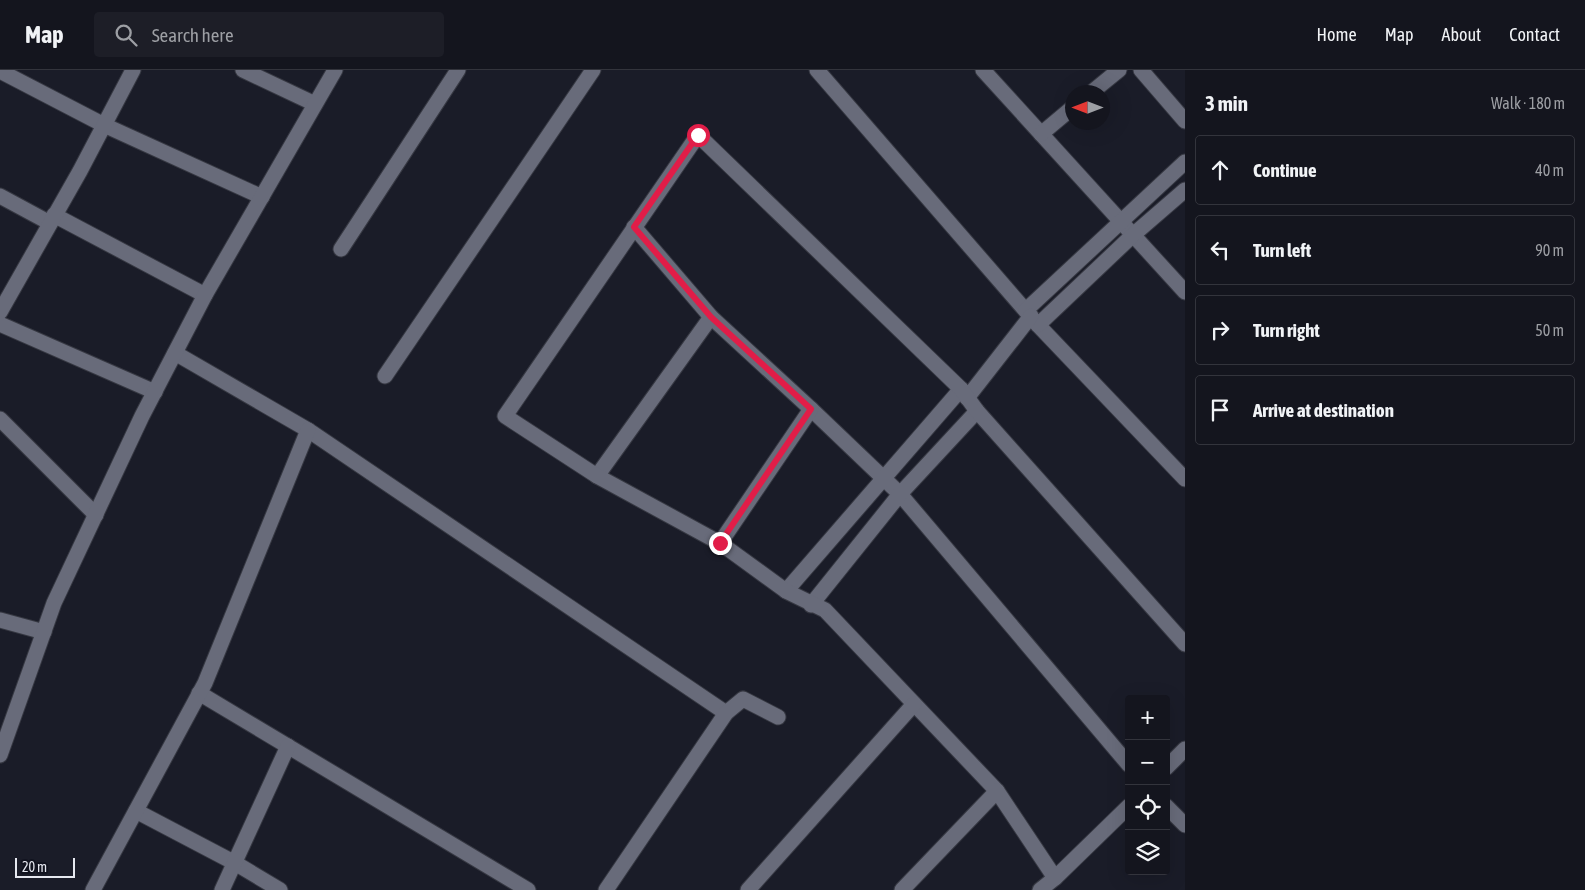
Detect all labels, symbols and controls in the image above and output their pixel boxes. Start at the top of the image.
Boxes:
search box [94,12,444,57]
text: Map [25,21,64,48]
icon: search [112,21,140,49]
text: Search here [152,24,234,46]
text: Home [1317,24,1357,45]
text: Map [1385,24,1414,45]
text: About [1442,24,1481,45]
text: Contact [1509,24,1560,45]
north arrow [1065,85,1110,130]
text: 3 min [1205,91,1248,115]
text: Walk · 180 m [1491,94,1565,112]
route start [687,124,710,147]
icon: ahead [1206,156,1234,184]
text: Continue [1253,159,1317,181]
text: 40 m [1535,161,1564,179]
icon: left [1206,236,1234,264]
text: Turn left [1253,239,1311,261]
text: 90 m [1535,241,1564,259]
icon: right [1206,316,1234,344]
text: Turn right [1253,319,1320,341]
text: 50 m [1535,321,1564,339]
icon: arrive [1206,396,1234,424]
text: Arrive at destination [1253,399,1394,421]
route end [709,532,732,555]
map controls [1125,695,1170,875]
button: + [1125,695,1170,740]
button: − [1125,740,1170,785]
button: locate [1125,785,1170,830]
button: layers [1125,830,1170,875]
scale bar [15,855,75,878]
text: 20 m [22,859,47,875]

